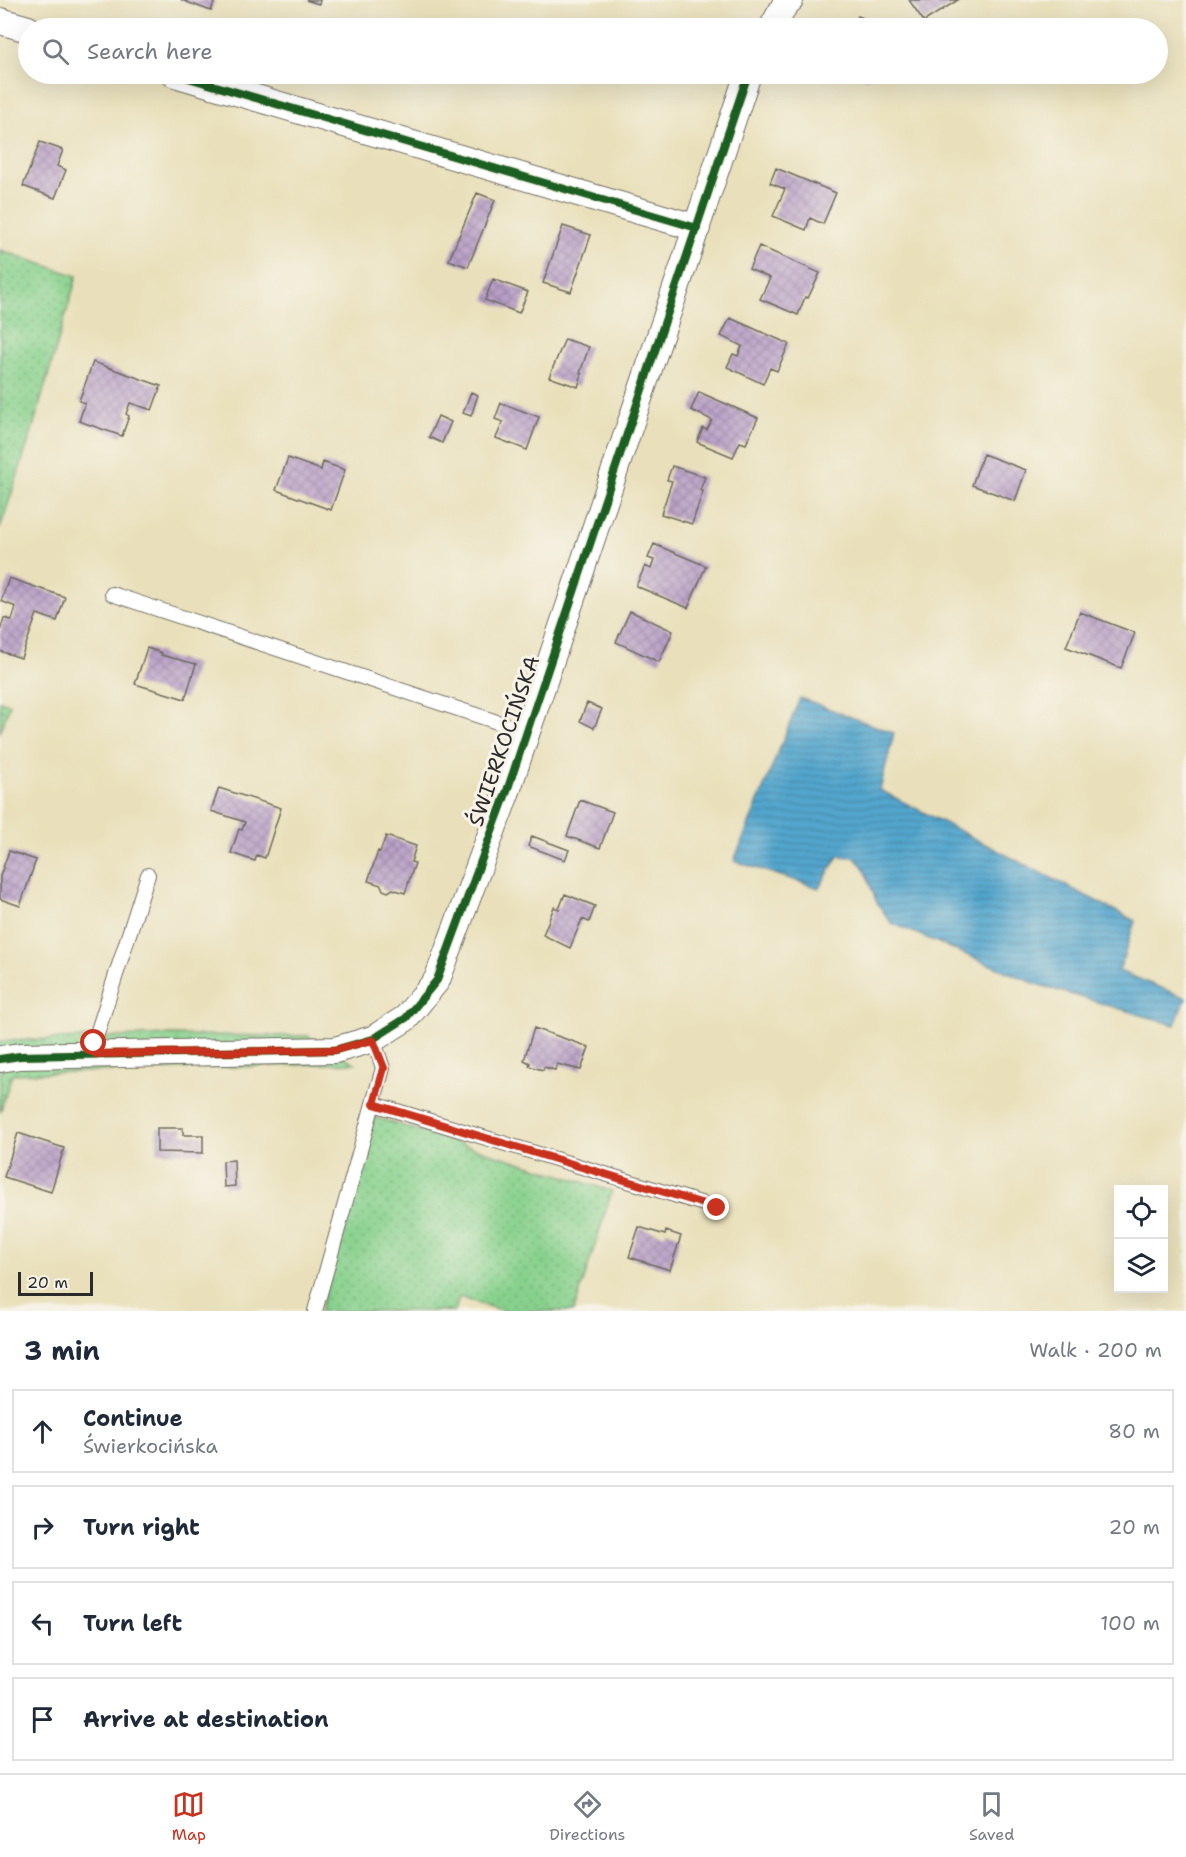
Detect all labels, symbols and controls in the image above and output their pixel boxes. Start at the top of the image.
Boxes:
search box [18,18,1168,84]
icon: search [39,35,72,68]
text: Search here [87,37,213,66]
street label: ŚWIERKOCIŃSKA [461,652,546,830]
route start [80,1029,106,1055]
map controls [1114,1185,1168,1293]
button: locate [1114,1185,1168,1239]
route end [703,1194,729,1220]
button: layers [1114,1239,1168,1293]
scale bar [18,1269,93,1296]
text: 20 m [27,1272,68,1293]
text: 3 min [24,1333,100,1368]
text: Walk · 200 m [1029,1337,1162,1363]
text: Continue [83,1404,183,1433]
icon: ahead [26,1415,59,1448]
text: 80 m [1108,1418,1160,1444]
text: Świerkocińska [83,1433,218,1459]
icon: right [26,1511,59,1544]
text: Turn right [83,1513,200,1542]
text: 20 m [1109,1514,1160,1540]
icon: left [26,1607,59,1640]
text: Turn left [83,1609,182,1638]
text: 100 m [1100,1610,1160,1636]
icon: arrive [26,1703,59,1736]
text: Arrive at destination [83,1705,329,1734]
tab: Map [172,1788,206,1845]
tab: Directions [549,1788,626,1845]
tab: Saved [969,1788,1014,1845]

